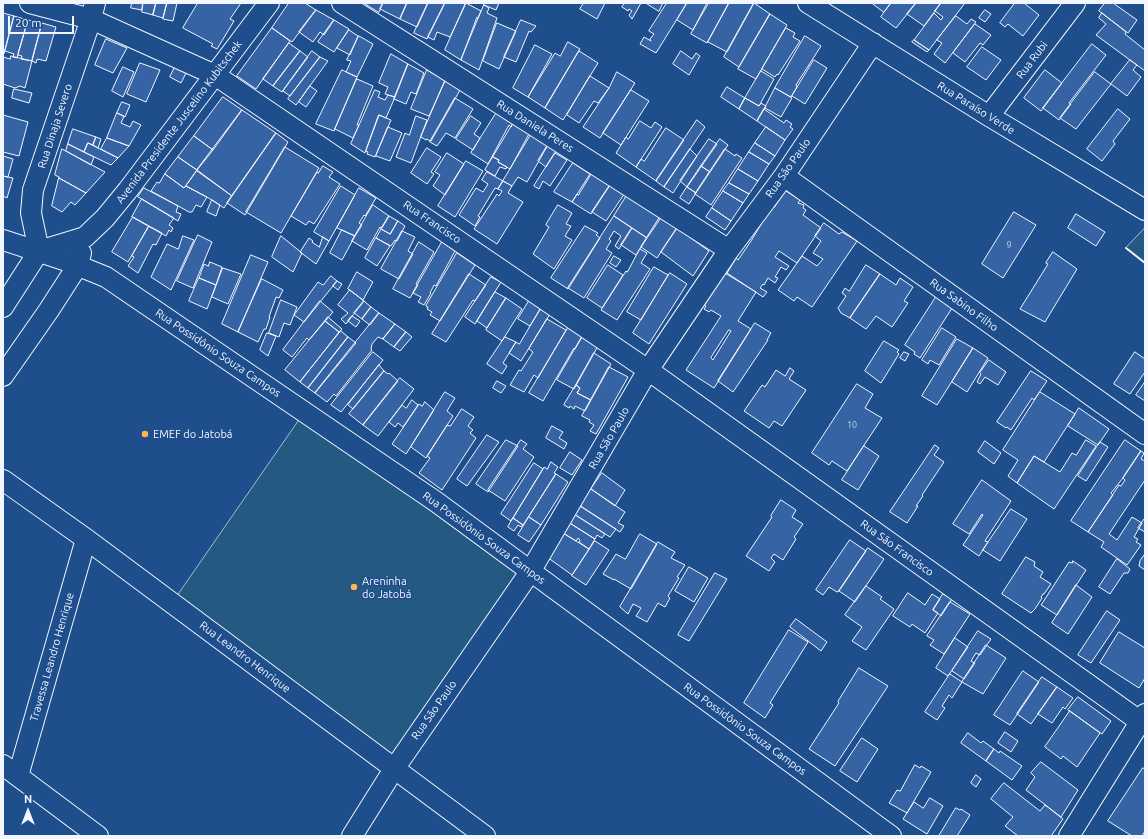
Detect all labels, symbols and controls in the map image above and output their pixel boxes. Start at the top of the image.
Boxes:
scale bar [10,8,76,34]
text: 20 m [15,16,42,29]
street label: Avenida Presidente Juscelino Kubitschek [113,38,245,206]
street label: Rua Rubi [1014,39,1050,81]
street label: Rua Paraíso Verde [935,79,1017,137]
street label: Rua Dinaja Severo [35,82,75,170]
street label: Rua Daniela Peres [494,97,576,155]
street label: Rua São Paulo [763,136,813,200]
street label: Rua Francisco [401,198,463,246]
house number: 9 [1006,240,1012,250]
street label: Rua Sabino Filho [927,276,1001,334]
street label: Rua Possidônio Souza Campos [153,306,283,400]
street label: Rua São Paulo [586,405,632,471]
house number: 10 [847,420,857,430]
place label: EMEF do Jatobá [153,427,232,441]
marker: EMEF do Jatobá [140,429,150,439]
street label: Rua Possidônio Souza Campos [420,489,548,587]
street label: Rua São Francisco [858,517,936,579]
place label: Areninha do Jatobá [362,574,411,600]
marker: Areninha do Jatobá [349,582,359,592]
street label: Travessa Leandro Henrique [27,591,77,723]
street label: Rua Leandro Henrique [197,619,293,695]
street label: Rua São Paulo [409,678,459,742]
street label: Rua Possidônio Souza Campos [681,680,809,778]
north arrow [8,791,48,831]
text: N [24,793,32,805]

